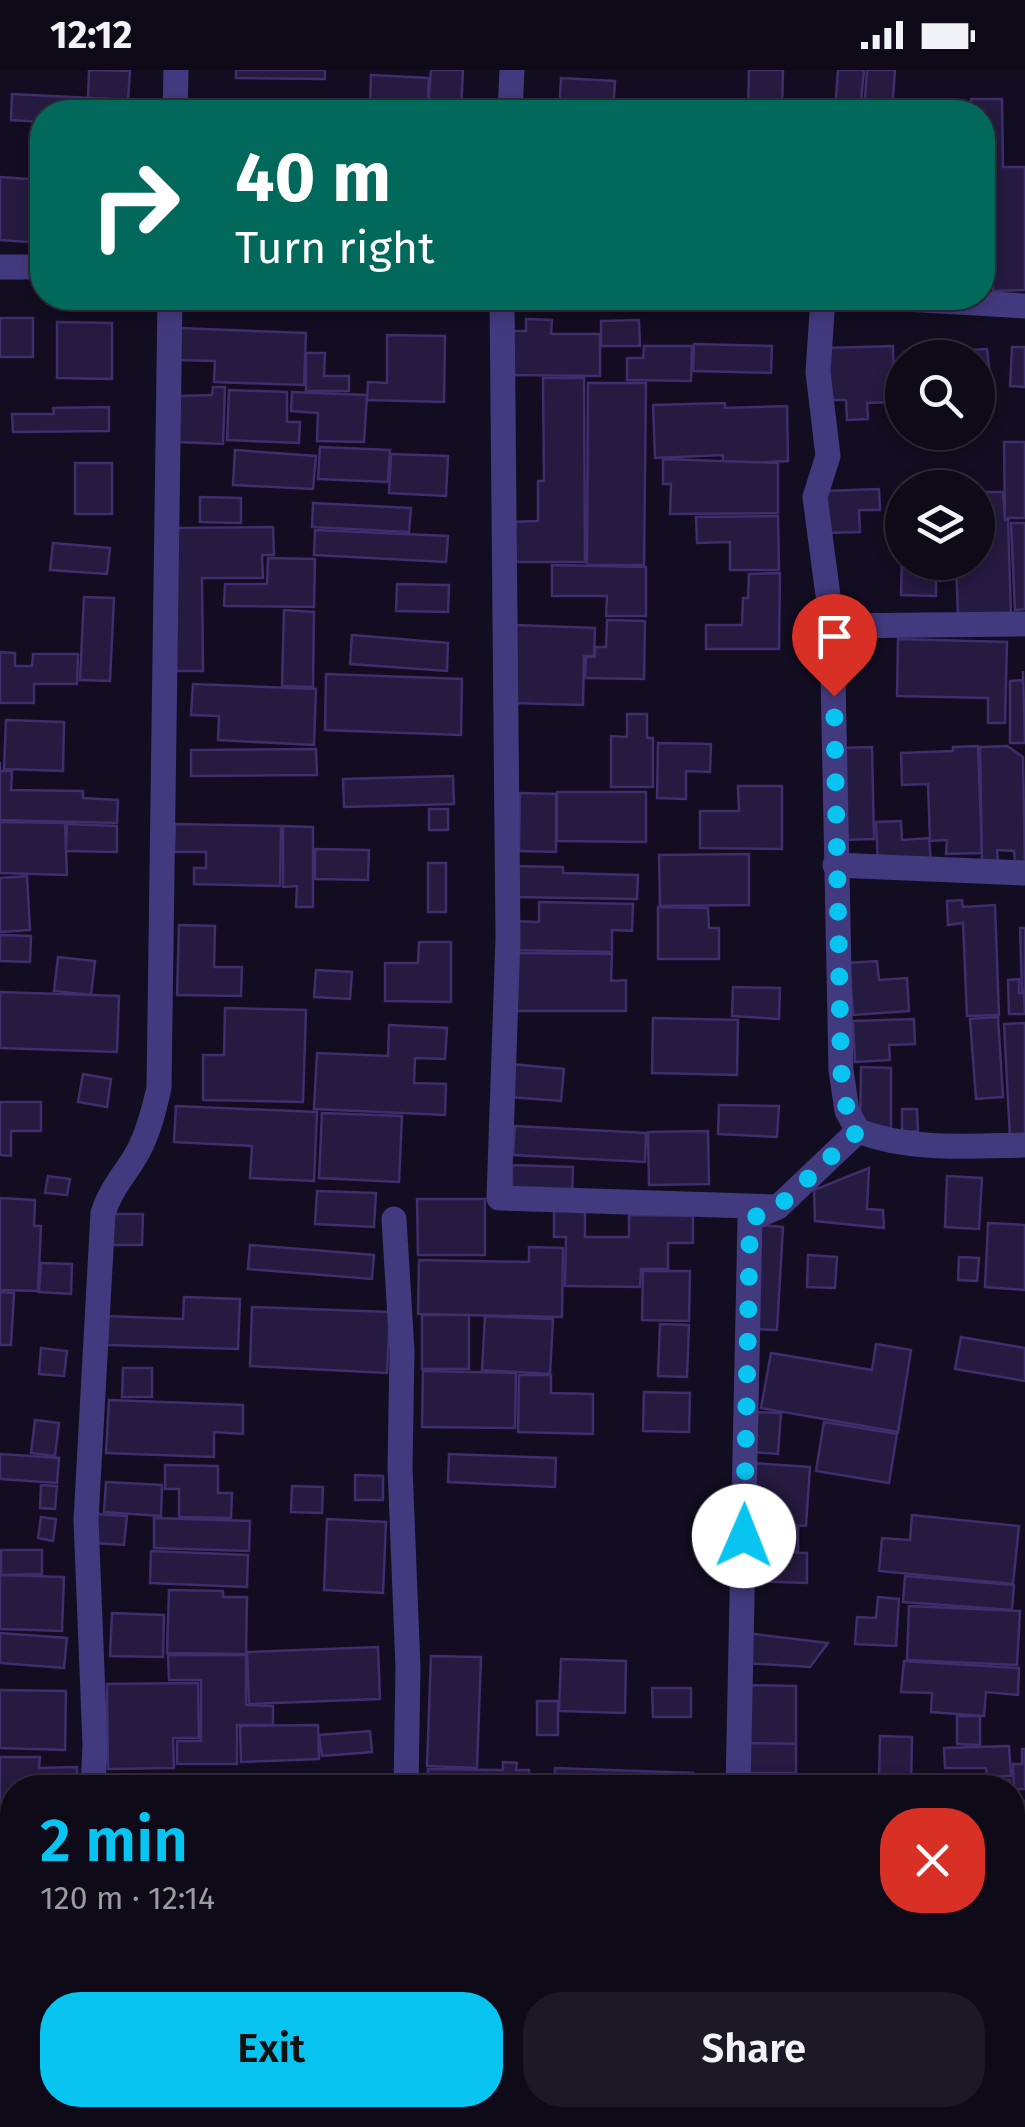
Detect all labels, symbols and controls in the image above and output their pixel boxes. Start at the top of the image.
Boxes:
text: 12:12 [50,12,132,58]
text: 40 m [235,136,391,220]
icon: right [70,140,200,270]
text: Turn right [235,221,434,275]
map controls [885,340,995,580]
button: search [885,340,995,450]
button: layers [885,470,995,580]
pin [792,594,877,697]
icon: arrive [807,609,862,664]
position arrow [692,1484,796,1588]
text: 2 min [40,1805,188,1877]
button: close [880,1808,985,1913]
text: 120 m · 12:14 [40,1879,215,1917]
button: Exit [40,1992,503,2107]
button: Share [523,1992,985,2107]

